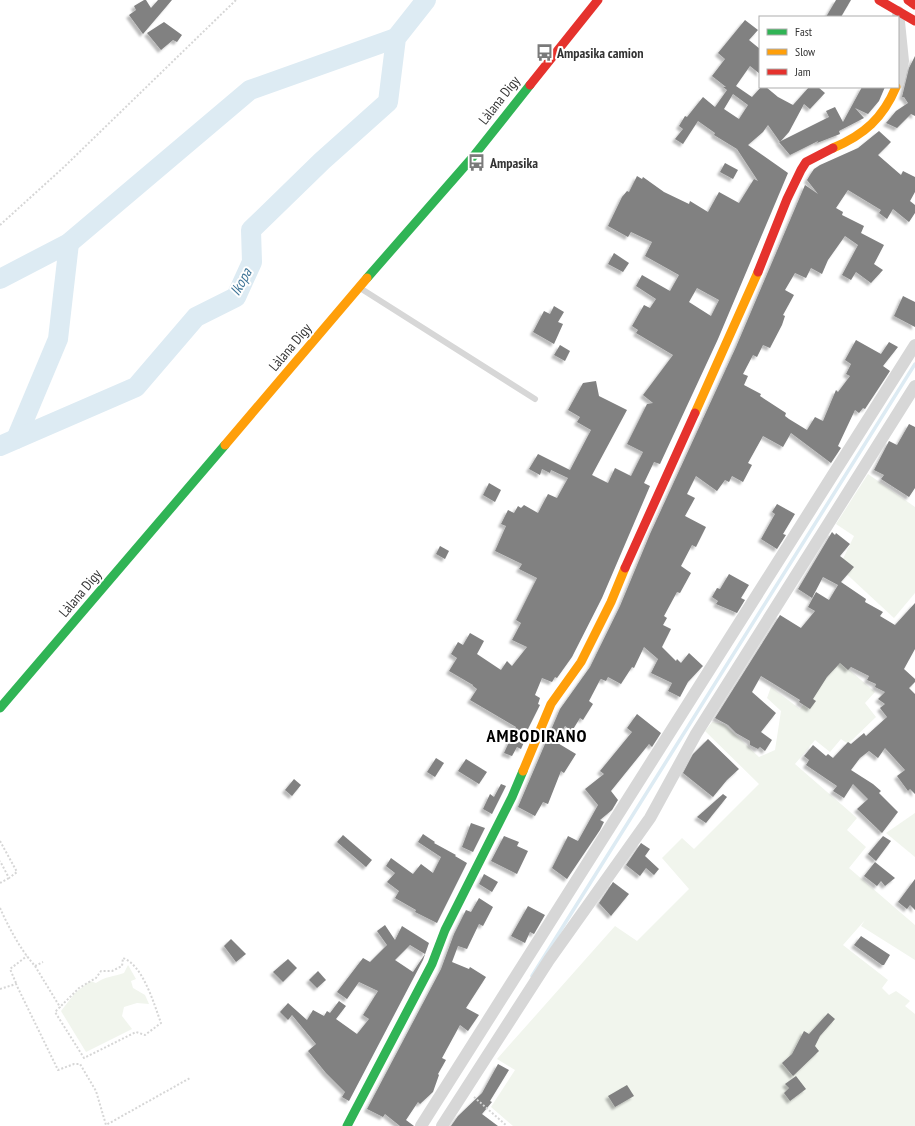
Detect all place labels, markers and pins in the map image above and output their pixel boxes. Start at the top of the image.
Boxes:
bus stop icon: Ampasika camion [534,43,554,63]
place label: Ampasika camion [556,44,643,62]
bus stop icon: Ampasika [467,153,487,173]
place label: Ampasika [489,154,538,172]

